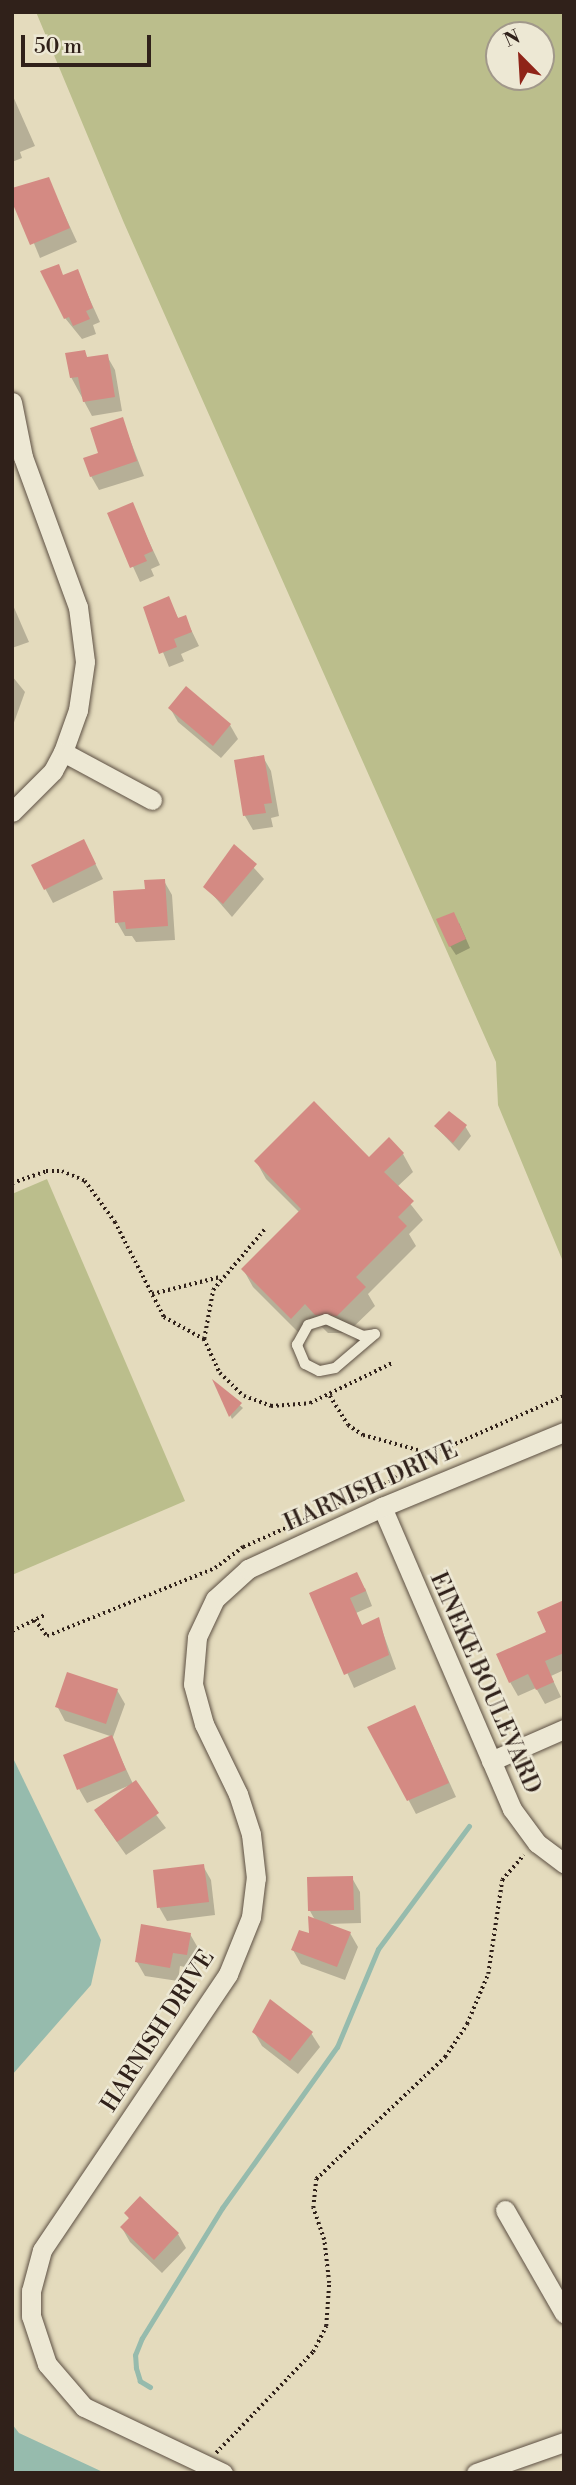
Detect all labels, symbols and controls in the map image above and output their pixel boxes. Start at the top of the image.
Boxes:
scale bar [24,21,154,65]
north arrow [485,21,555,91]
text: N [501,25,524,53]
text: 50 m [34,34,82,60]
street label: HARNISH DRIVE [280,1436,462,1538]
street label: EINEKE BOULEVARD [424,1568,546,1798]
street label: HARNISH DRIVE [95,1945,221,2117]

